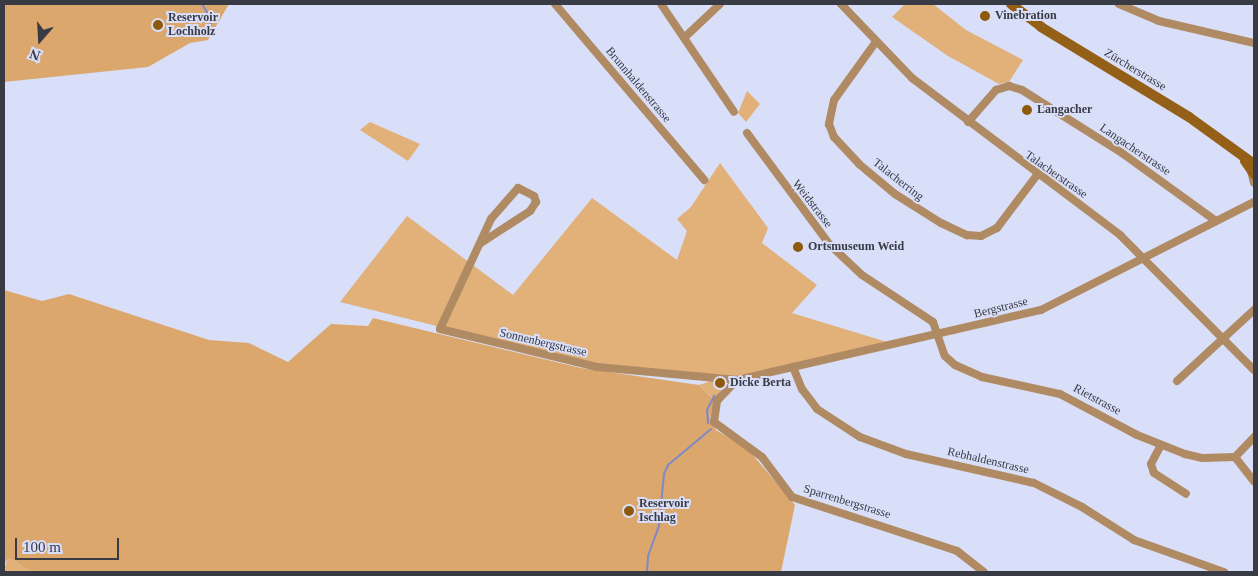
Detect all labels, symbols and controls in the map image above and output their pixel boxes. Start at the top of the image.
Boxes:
place label: Vinebration [995,9,1057,23]
marker: Vinebration [979,10,991,22]
place label: Reservoir Lochholz [168,11,218,39]
north arrow [15,15,65,65]
marker: Reservoir Lochholz [152,19,164,31]
street label: Brunnhaldenstrasse [602,44,674,126]
text: N [28,46,42,63]
street label: Zürcherstrasse [1101,46,1169,94]
place label: Langacher [1037,103,1092,117]
marker: Langacher [1021,104,1033,116]
street label: Langacherstrasse [1097,121,1173,179]
street label: Talacherstrasse [1022,148,1090,202]
street label: Talacherring [870,156,926,204]
street label: Weidstrasse [789,177,835,231]
place label: Ortsmuseum Weid [808,240,904,254]
marker: Ortsmuseum Weid [792,241,804,253]
street label: Bergstrasse [973,294,1029,322]
street label: Sonnenbergstrasse [498,326,588,360]
place label: Dicke Berta [730,376,791,390]
marker: Dicke Berta [714,377,726,389]
street label: Rietstrasse [1071,381,1123,419]
street label: Rebhaldenstrasse [946,445,1030,477]
street label: Sparrenbergstrasse [802,482,892,522]
place label: Reservoir Ischlag [639,497,689,525]
marker: Reservoir Ischlag [623,505,635,517]
scale bar [18,528,121,560]
text: 100 m [23,539,61,555]

